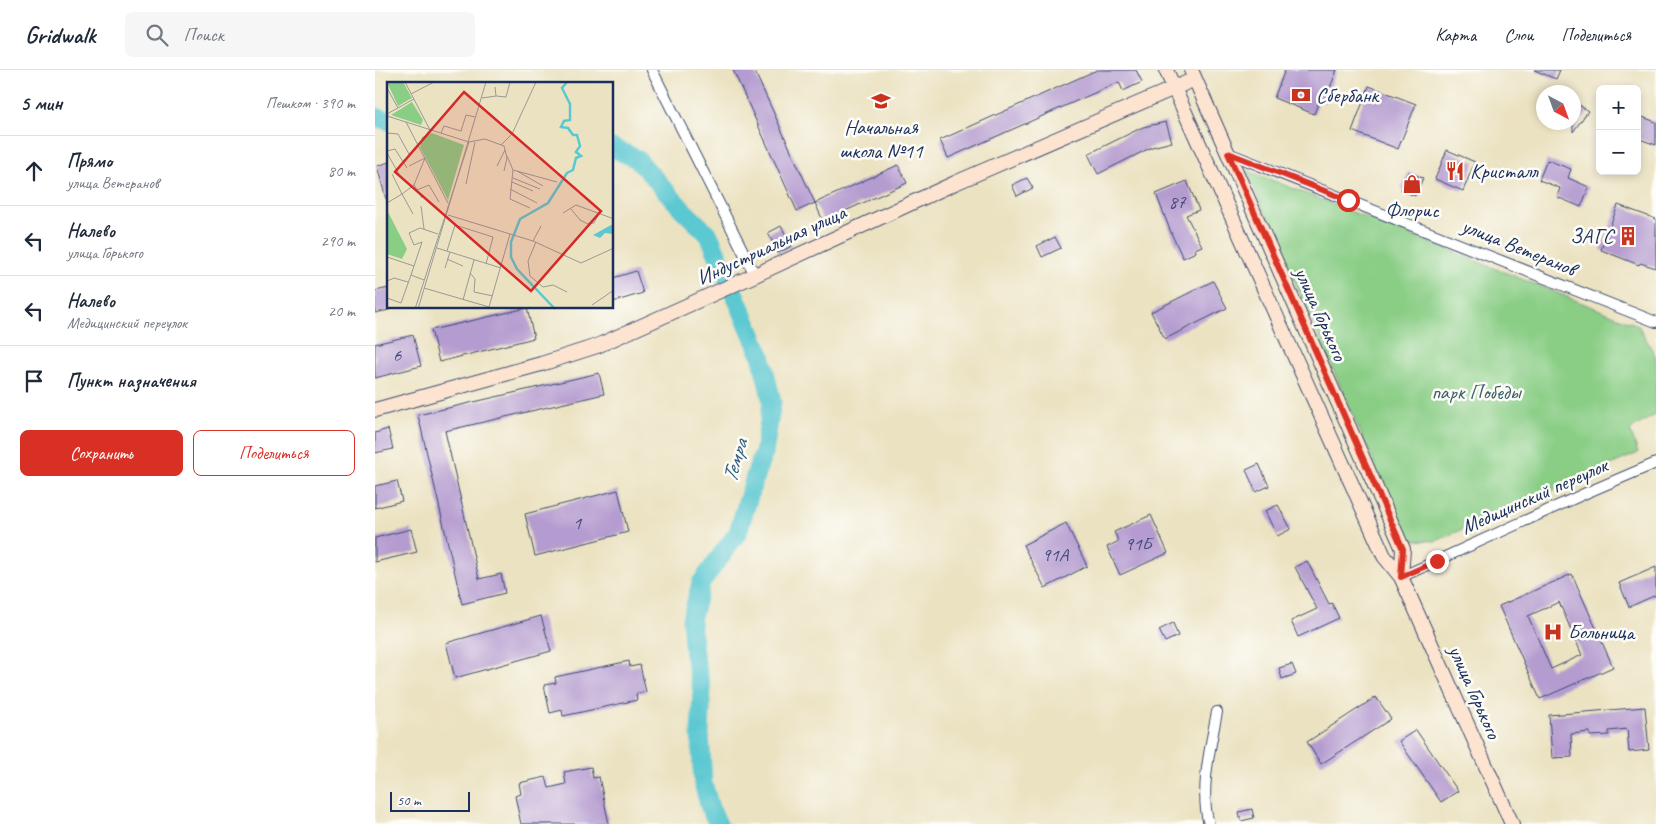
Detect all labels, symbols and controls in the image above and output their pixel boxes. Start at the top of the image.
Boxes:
search box [125,12,475,57]
text: Gridwalk [25,20,95,50]
icon: search [143,21,171,49]
text: Поиск [183,23,224,47]
text: Карта [1435,24,1476,46]
text: Слои [1504,24,1533,46]
text: Поделиться [1561,24,1631,46]
inset map [387,82,614,309]
place label: Сбербанк [1316,82,1381,108]
bank icon: Сбербанк [1290,84,1312,106]
north arrow [1536,85,1581,130]
map controls [1596,85,1641,175]
button: + [1596,85,1641,130]
text: 5 мин [20,90,62,116]
school or university icon: Начальная школа №11 [870,90,892,112]
text: Пешком · 390 m [266,93,355,113]
place label: Начальная школа №11 [839,114,924,164]
button: − [1596,130,1641,175]
text: Прямо [67,149,112,173]
icon: ahead [20,157,48,185]
place label: Кристалл [1470,158,1539,184]
restaurant icon: Кристалл [1444,160,1466,182]
text: 80 m [328,161,355,181]
text: улица Ветеранов [67,173,159,193]
shop icon: Флорис [1401,173,1423,195]
route start [1337,189,1360,212]
house number: 87 [1168,190,1187,214]
place label: Флорис [1385,197,1440,223]
street label: Индустриальная улица [692,198,851,291]
street label: улица Ветеранов [1456,212,1584,283]
text: Налево [67,219,115,243]
place label: ЗАГС [1570,223,1616,249]
building icon: ЗАГС [1617,225,1639,247]
icon: left [20,227,48,255]
text: 290 m [321,231,355,251]
text: улица Горького [67,243,143,263]
street label: улица Горького [1288,261,1354,366]
text: Налево [67,289,115,313]
icon: left [20,297,48,325]
text: 20 m [328,301,355,321]
text: Медицинский переулок [67,313,187,333]
house number: 6 [393,343,403,367]
icon: arrive [20,367,48,395]
text: Пункт назначения [67,369,196,393]
park label: парк Победы [1431,379,1523,405]
button: Сохранить [20,430,183,476]
button: Поделиться [193,430,355,476]
water label: Темра [716,434,755,486]
street label: Медицинский переулок [1457,451,1613,540]
house number: 1 [573,511,583,535]
house number: 91Б [1125,532,1155,556]
house number: 91А [1042,543,1070,567]
route end [1426,550,1449,573]
place label: Больница [1568,619,1636,645]
hospital icon: Больница [1542,621,1564,643]
street label: улица Горького [1442,639,1508,744]
scale bar [390,789,470,812]
text: 50 m [397,792,421,809]

